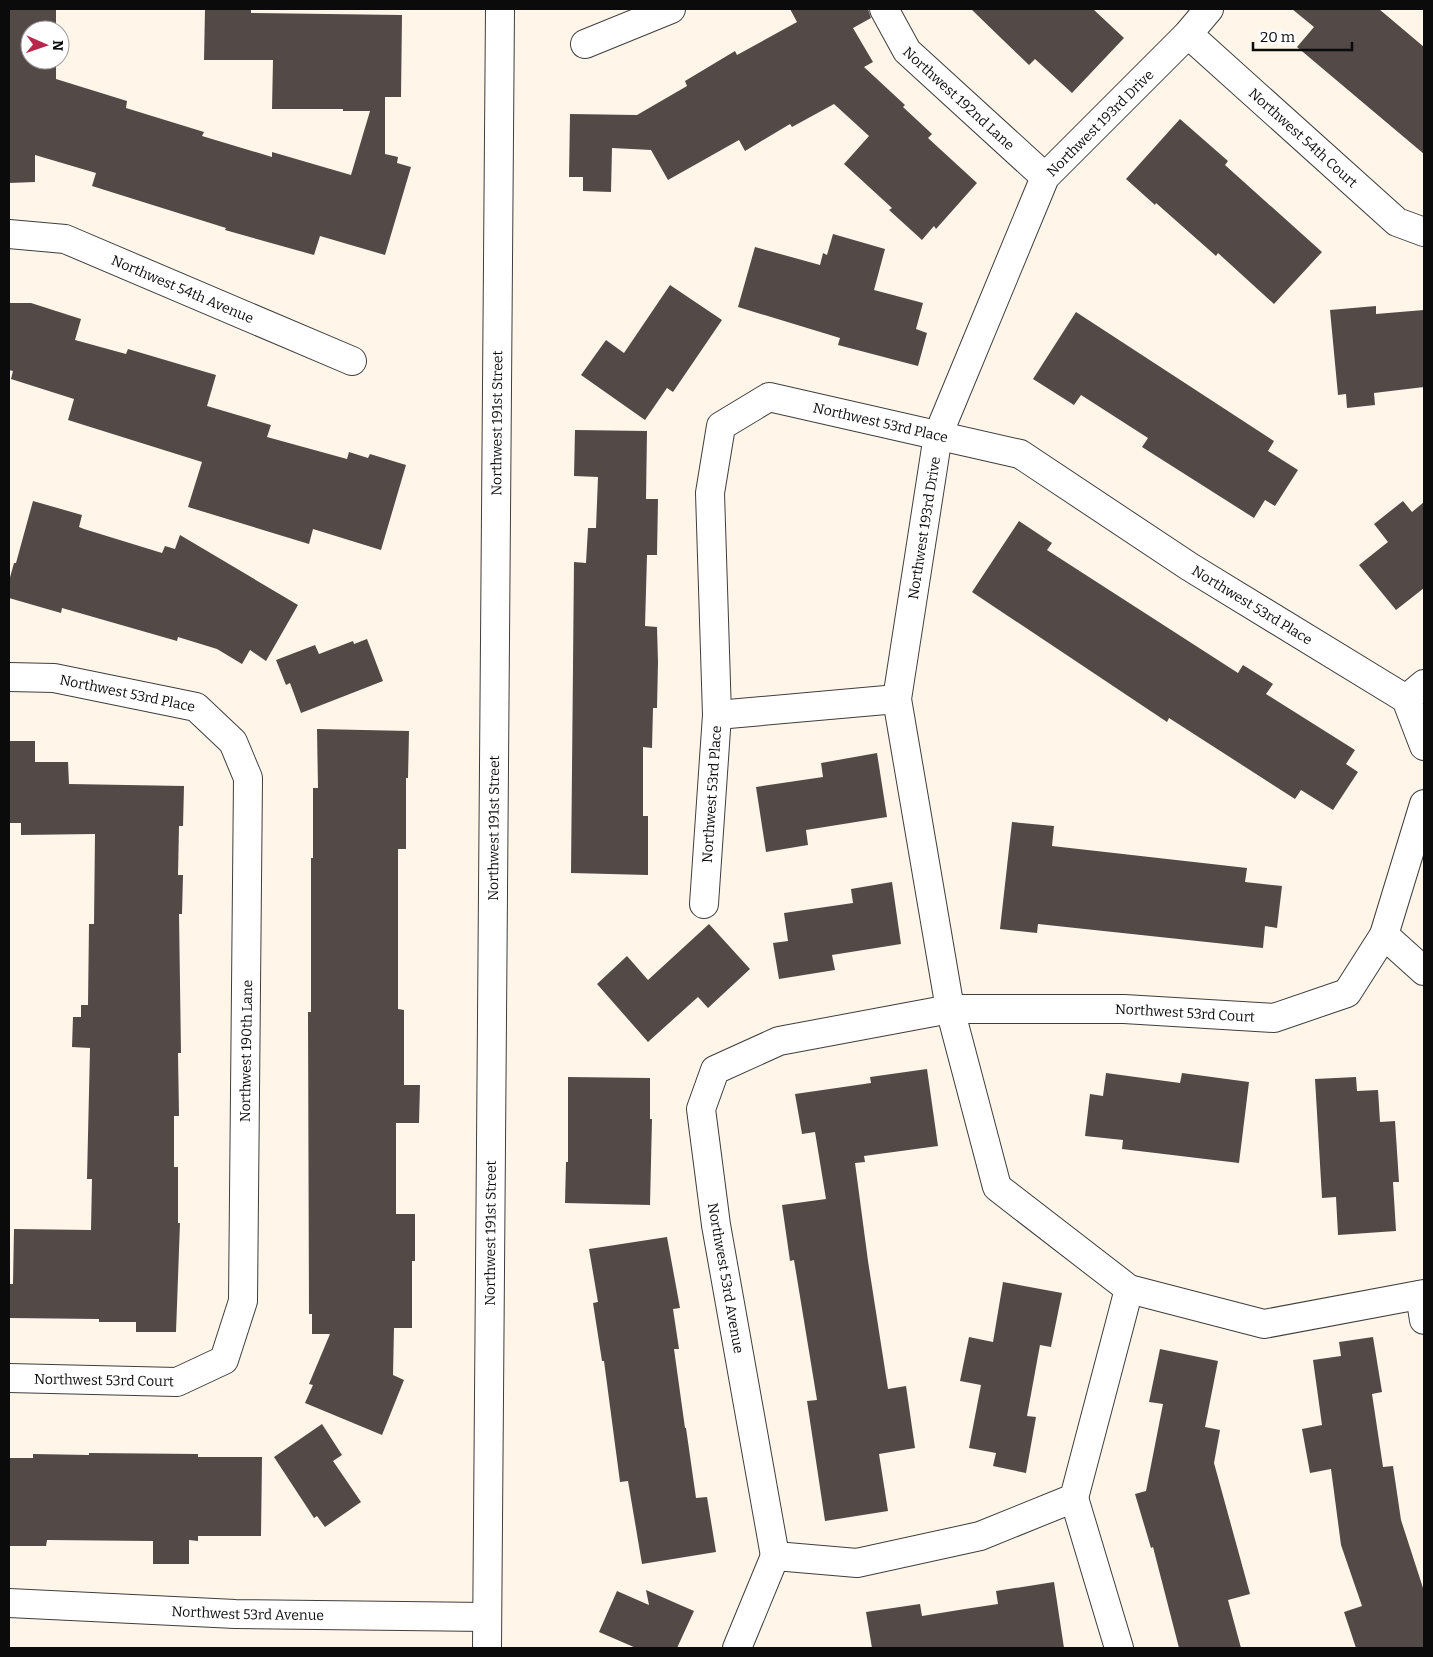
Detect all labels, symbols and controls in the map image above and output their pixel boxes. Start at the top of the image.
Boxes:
north arrow [20,20,70,70]
scale bar [1253,20,1352,52]
text: 20 m [1260,28,1296,46]
text: N [49,40,66,51]
street label: Northwest 192nd Lane [899,44,1018,154]
street label: Northwest 193rd Drive [1043,66,1157,180]
street label: Northwest 54th Court [1245,85,1361,191]
street label: Northwest 54th Avenue [109,252,256,327]
street label: Northwest 191st Street [488,350,506,496]
street label: Northwest 53rd Place [811,399,950,446]
street label: Northwest 193rd Drive [905,455,944,601]
street label: Northwest 53rd Place [1189,562,1315,649]
street label: Northwest 53rd Place [58,671,197,716]
street label: Northwest 53rd Place [699,725,725,864]
street label: Northwest 191st Street [485,755,503,901]
street label: Northwest 190th Lane [237,980,256,1122]
street label: Northwest 53rd Court [1115,1001,1255,1026]
street label: Northwest 191st Street [482,1160,500,1306]
street label: Northwest 53rd Avenue [704,1201,747,1355]
street label: Northwest 53rd Court [34,1371,174,1390]
street label: Northwest 53rd Avenue [171,1603,324,1624]

